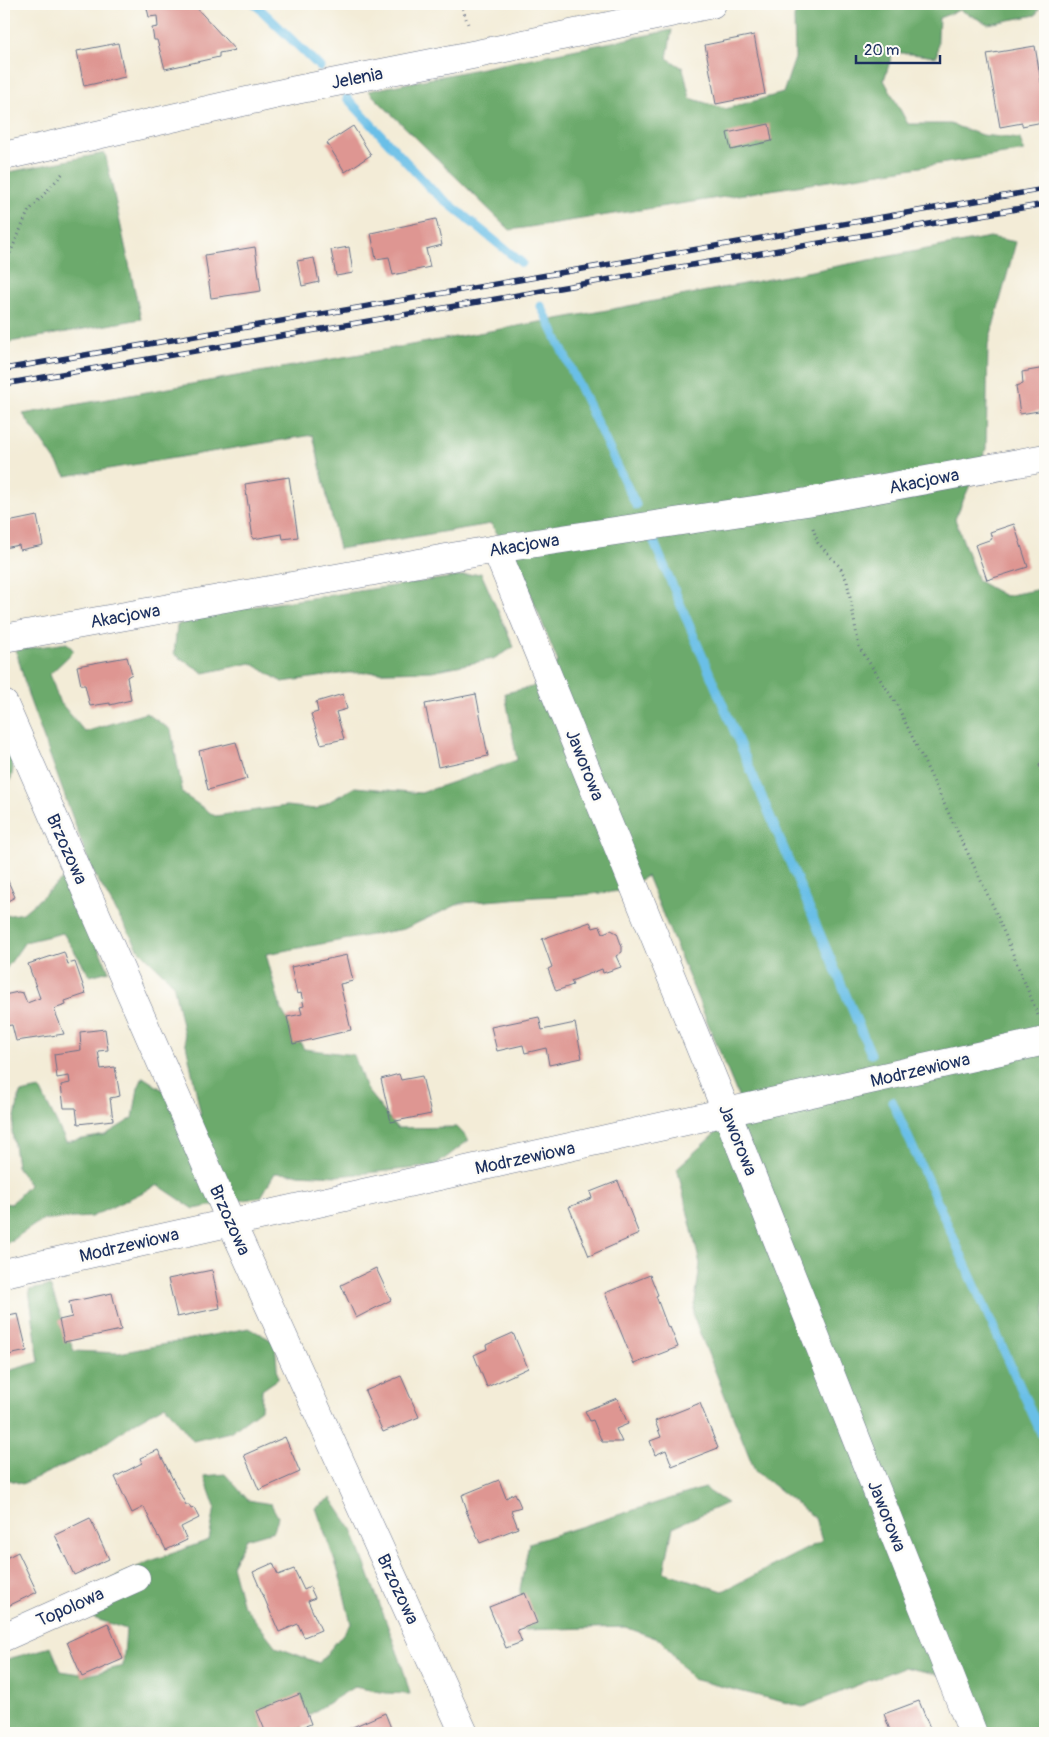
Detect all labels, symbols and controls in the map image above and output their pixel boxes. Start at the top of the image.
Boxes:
scale bar [856,32,940,64]
text: 20 m [864,41,899,60]
street label: Jelenia [329,62,385,95]
street label: Akacjowa [887,463,961,500]
street label: Akacjowa [487,529,561,562]
street label: Akacjowa [88,599,162,634]
street label: Jaworowa [560,726,609,804]
street label: Brzozowa [41,810,92,888]
street label: Modrzewiowa [868,1048,972,1093]
street label: Jaworowa [713,1101,762,1179]
street label: Modrzewiowa [473,1137,577,1180]
street label: Brzozowa [204,1181,255,1259]
street label: Modrzewiowa [77,1223,181,1268]
street label: Jaworowa [862,1477,911,1555]
street label: Brzozowa [371,1550,424,1628]
street label: Topolowa [33,1582,108,1633]

